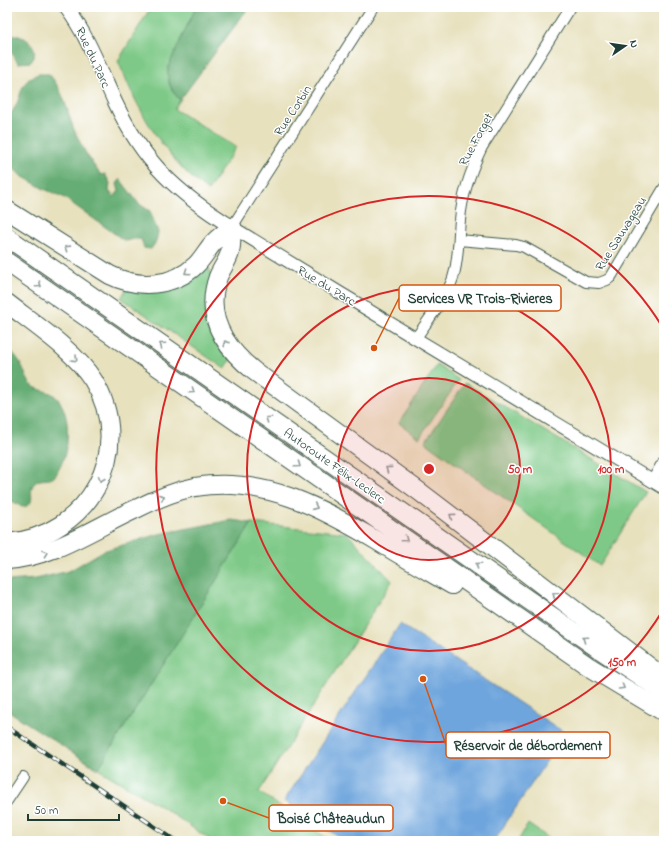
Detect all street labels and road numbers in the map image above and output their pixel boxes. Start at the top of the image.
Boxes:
street label: Rue du Parc [70,24,115,91]
street label: Rue Corbin [270,82,317,140]
street label: Rue Forget [454,109,499,170]
street label: Rue Sauvageau [591,193,653,275]
street label: Rue du Parc [293,261,359,311]
street label: Autoroute Félix-Leclerc [279,424,389,509]

